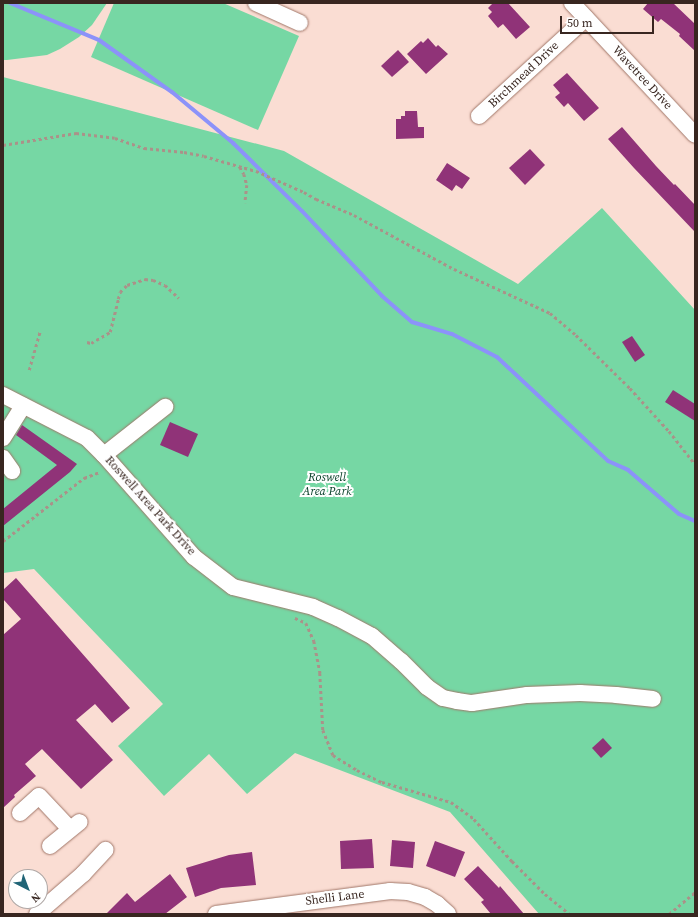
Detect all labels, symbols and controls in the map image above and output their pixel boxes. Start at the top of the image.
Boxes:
scale bar [562,8,656,34]
text: 50 m [567,15,593,31]
street label: Birchmead Drive [486,39,562,111]
street label: Wavetree Drive [609,43,675,113]
street label: Roswell Area Park Drive [102,453,198,559]
park label: Roswell Area Park [302,471,352,499]
north arrow [8,869,48,909]
street label: Shelli Lane [305,887,365,909]
text: N [28,889,44,906]

